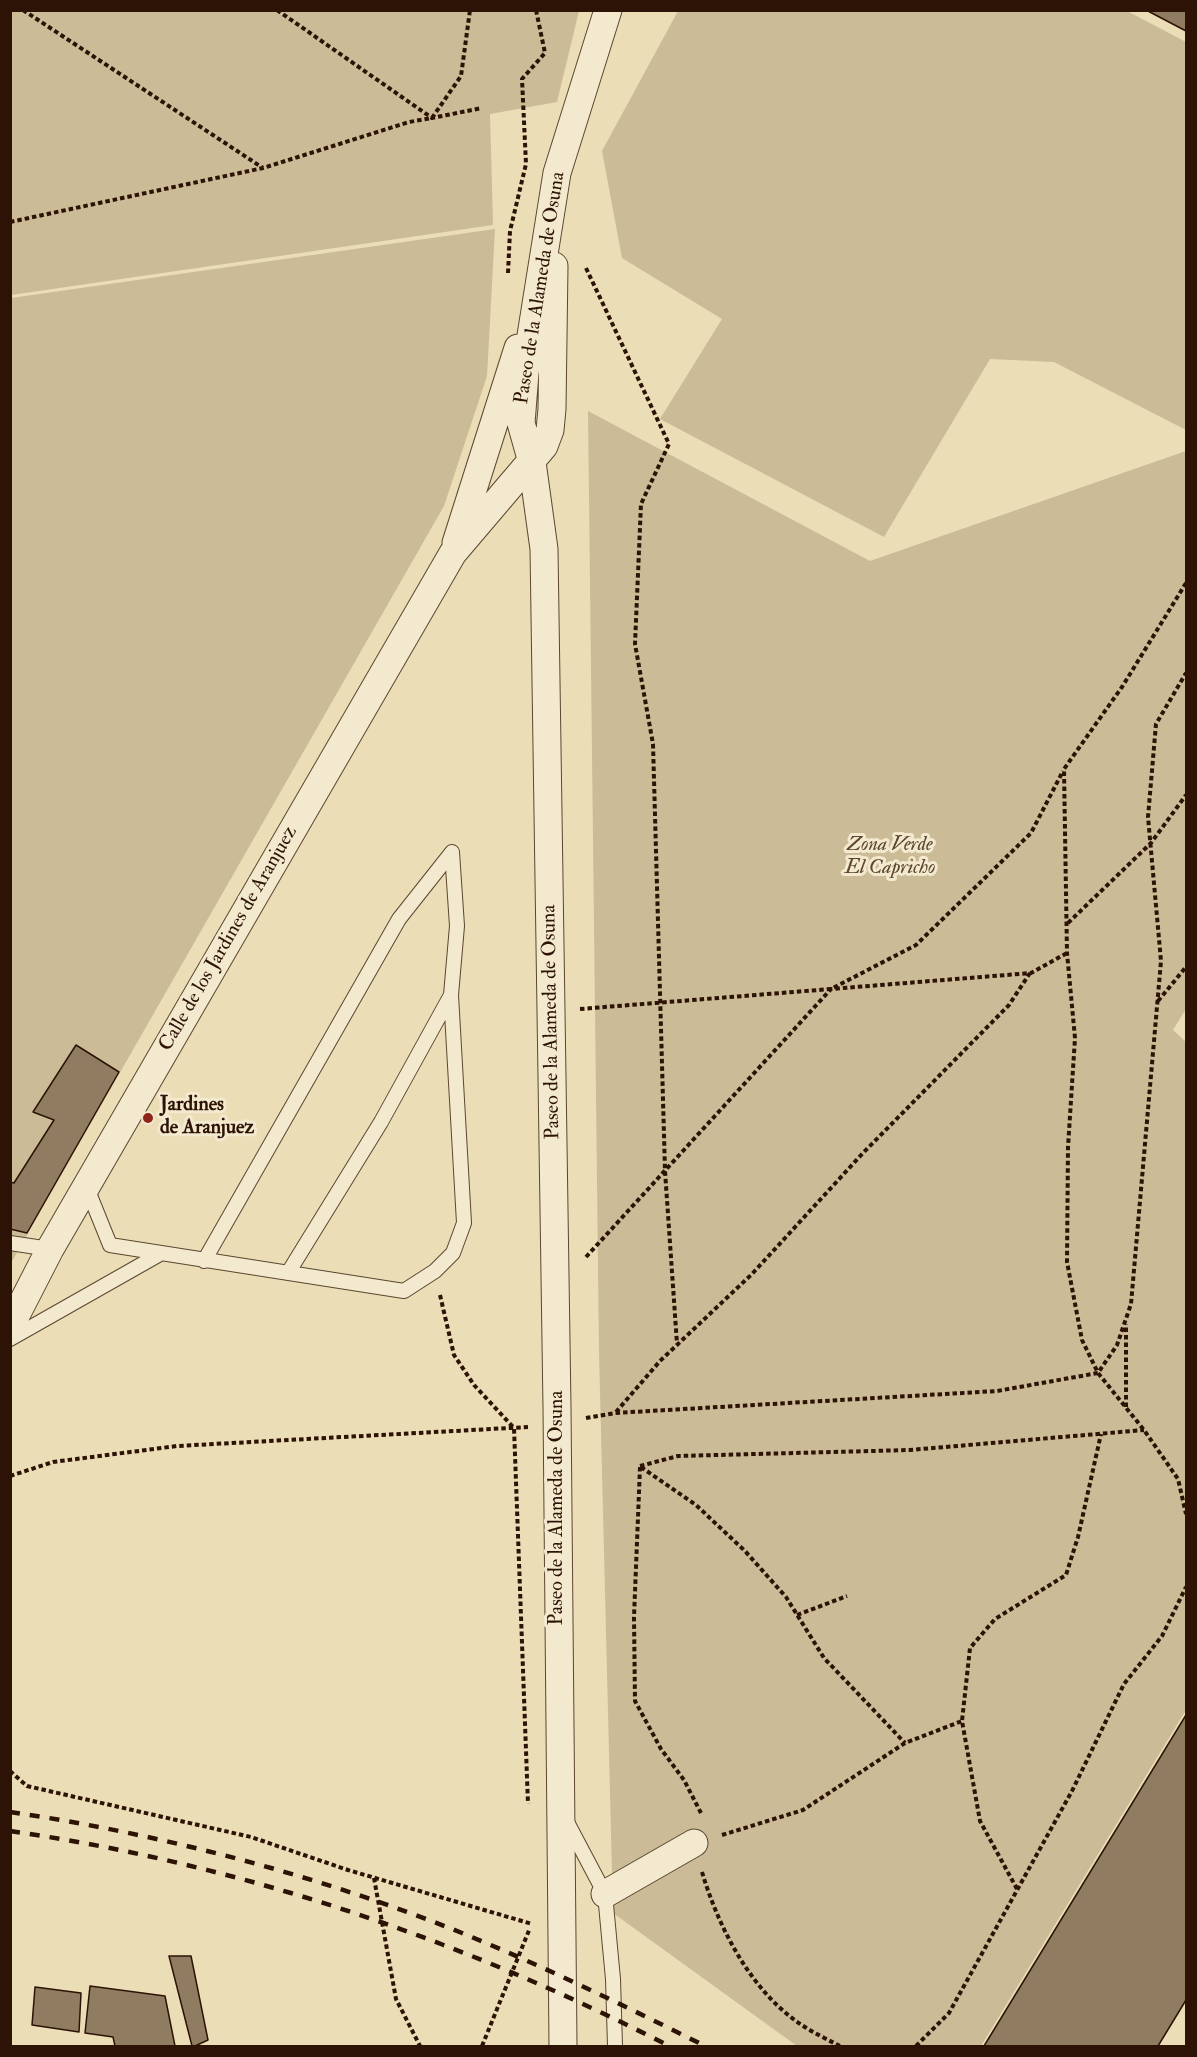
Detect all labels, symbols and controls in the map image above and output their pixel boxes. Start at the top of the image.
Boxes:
street label: Paseo de la Alameda de Osuna [511,170,571,406]
street label: Calle de los Jardines de Aranjuez [155,822,303,1056]
park label: Zona Verde El Capricho [845,834,935,881]
street label: Paseo de la Alameda de Osuna [538,904,566,1140]
place label: Jardines de Aranjuez [160,1094,254,1141]
marker: Jardines de Aranjuez [141,1111,155,1125]
street label: Paseo de la Alameda de Osuna [546,1390,570,1626]

